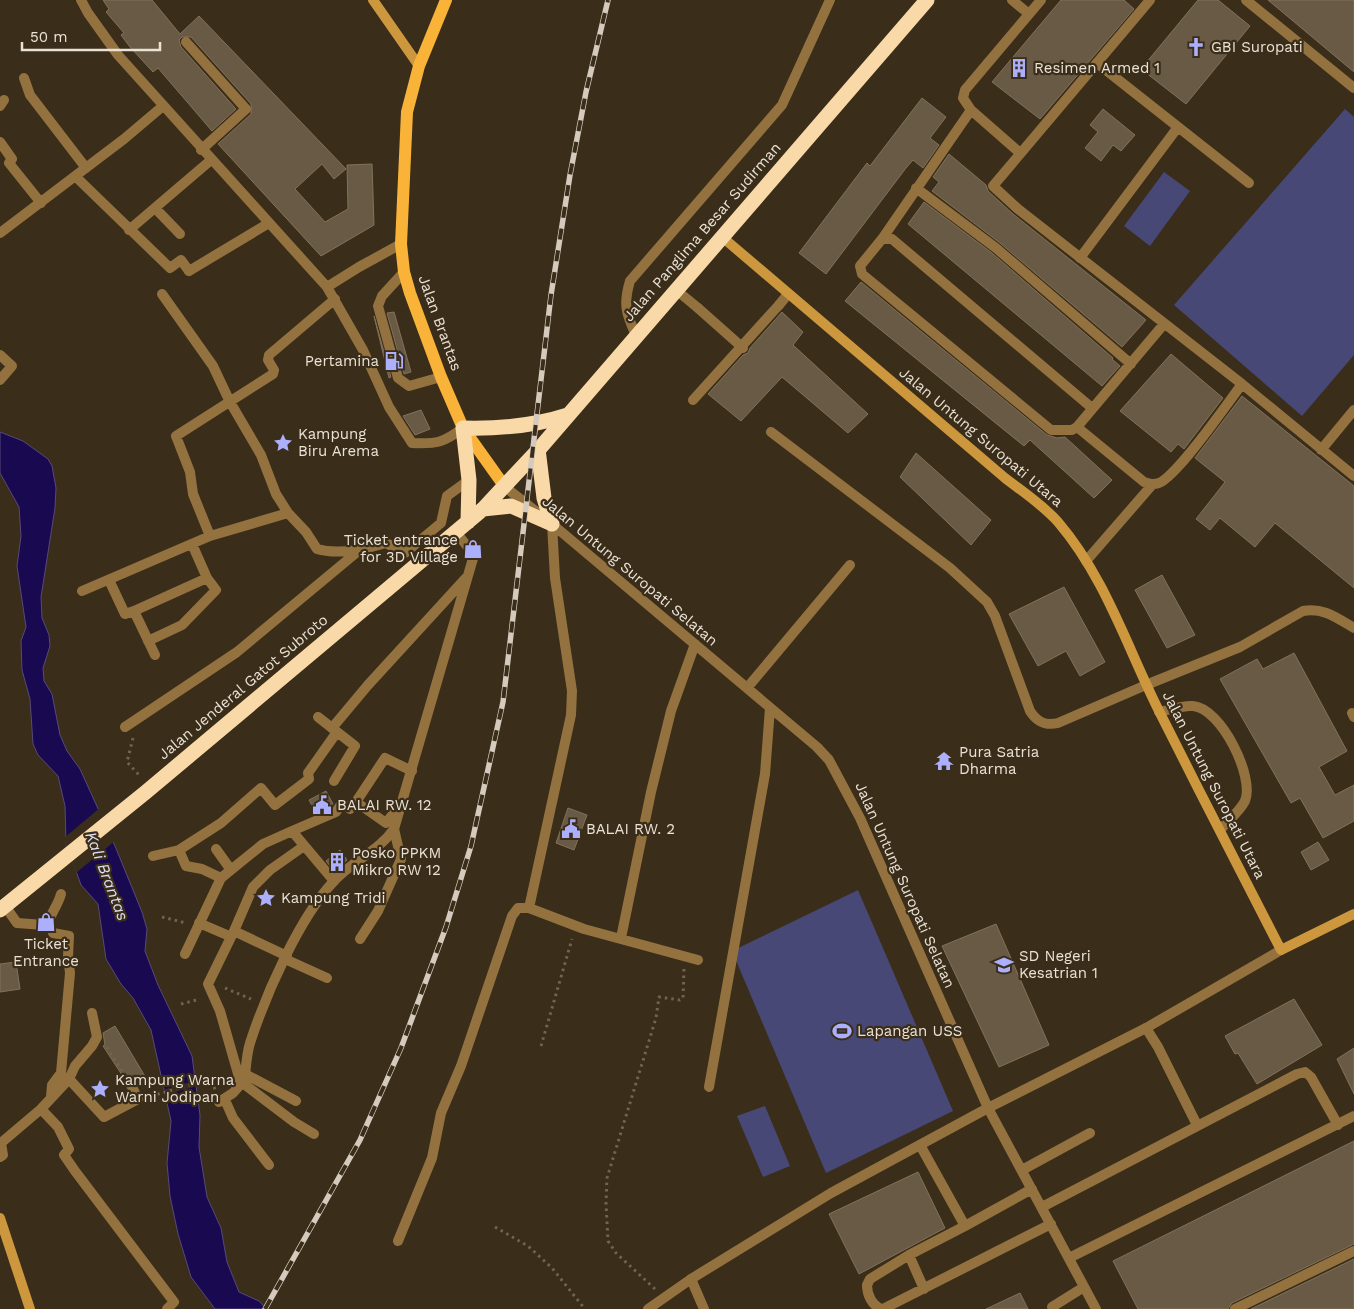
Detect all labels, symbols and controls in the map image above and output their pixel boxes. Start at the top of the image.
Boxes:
scale bar [22,20,160,52]
text: 50 m [30,28,67,46]
church icon: GBI Suropati [1185,36,1207,58]
place label: GBI Suropati [1211,38,1303,56]
building icon: Resimen Armed 1 [1008,57,1030,79]
place label: Resimen Armed 1 [1034,59,1160,77]
street label: Jalan Panglima Besar Sudirman [619,139,785,325]
street label: Jalan Brantas [414,273,466,373]
fuel station icon: Pertamina [383,350,405,372]
place label: Pertamina [305,352,379,370]
street label: Jalan Untung Suropati Utara [895,363,1067,511]
place label: Kampung Biru Arema [298,425,379,460]
place icon: Kampung Biru Arema [272,432,294,454]
street label: Jalan Untung Suropati Selatan [539,492,721,650]
place label: Ticket entrance for 3D Village [344,531,458,566]
shop icon: Ticket entrance for 3D Village [462,538,484,560]
street label: Jalan Jenderal Gatot Subroto [155,611,331,763]
street label: Jalan Untung Suropati Utara [1159,688,1270,882]
place label: Pura Satria Dharma [959,743,1040,778]
temple icon: Pura Satria Dharma [933,750,955,772]
street label: Jalan Untung Suropati Selatan [851,779,959,991]
public building icon: BALAI RW. 12 [311,794,333,816]
place label: BALAI RW. 12 [337,796,432,814]
public building icon: BALAI RW. 2 [560,818,582,840]
place label: BALAI RW. 2 [586,820,675,838]
water label: Kali Brantas [81,829,133,923]
place label: Posko PPKM Mikro RW 12 [352,844,441,879]
building icon: Posko PPKM Mikro RW 12 [326,851,348,873]
place icon: Kampung Tridi [255,887,277,909]
place label: Kampung Tridi [281,889,386,907]
shop icon: Ticket Entrance [35,911,57,933]
place label: Ticket Entrance [13,935,79,970]
place label: SD Negeri Kesatrian 1 [1019,947,1098,982]
school or university icon: SD Negeri Kesatrian 1 [993,954,1015,976]
sports icon: Lapangan USS [831,1020,853,1042]
place label: Lapangan USS [857,1022,962,1040]
place label: Kampung Warna Warni Jodipan [115,1071,235,1106]
place icon: Kampung Warna Warni Jodipan [89,1078,111,1100]

